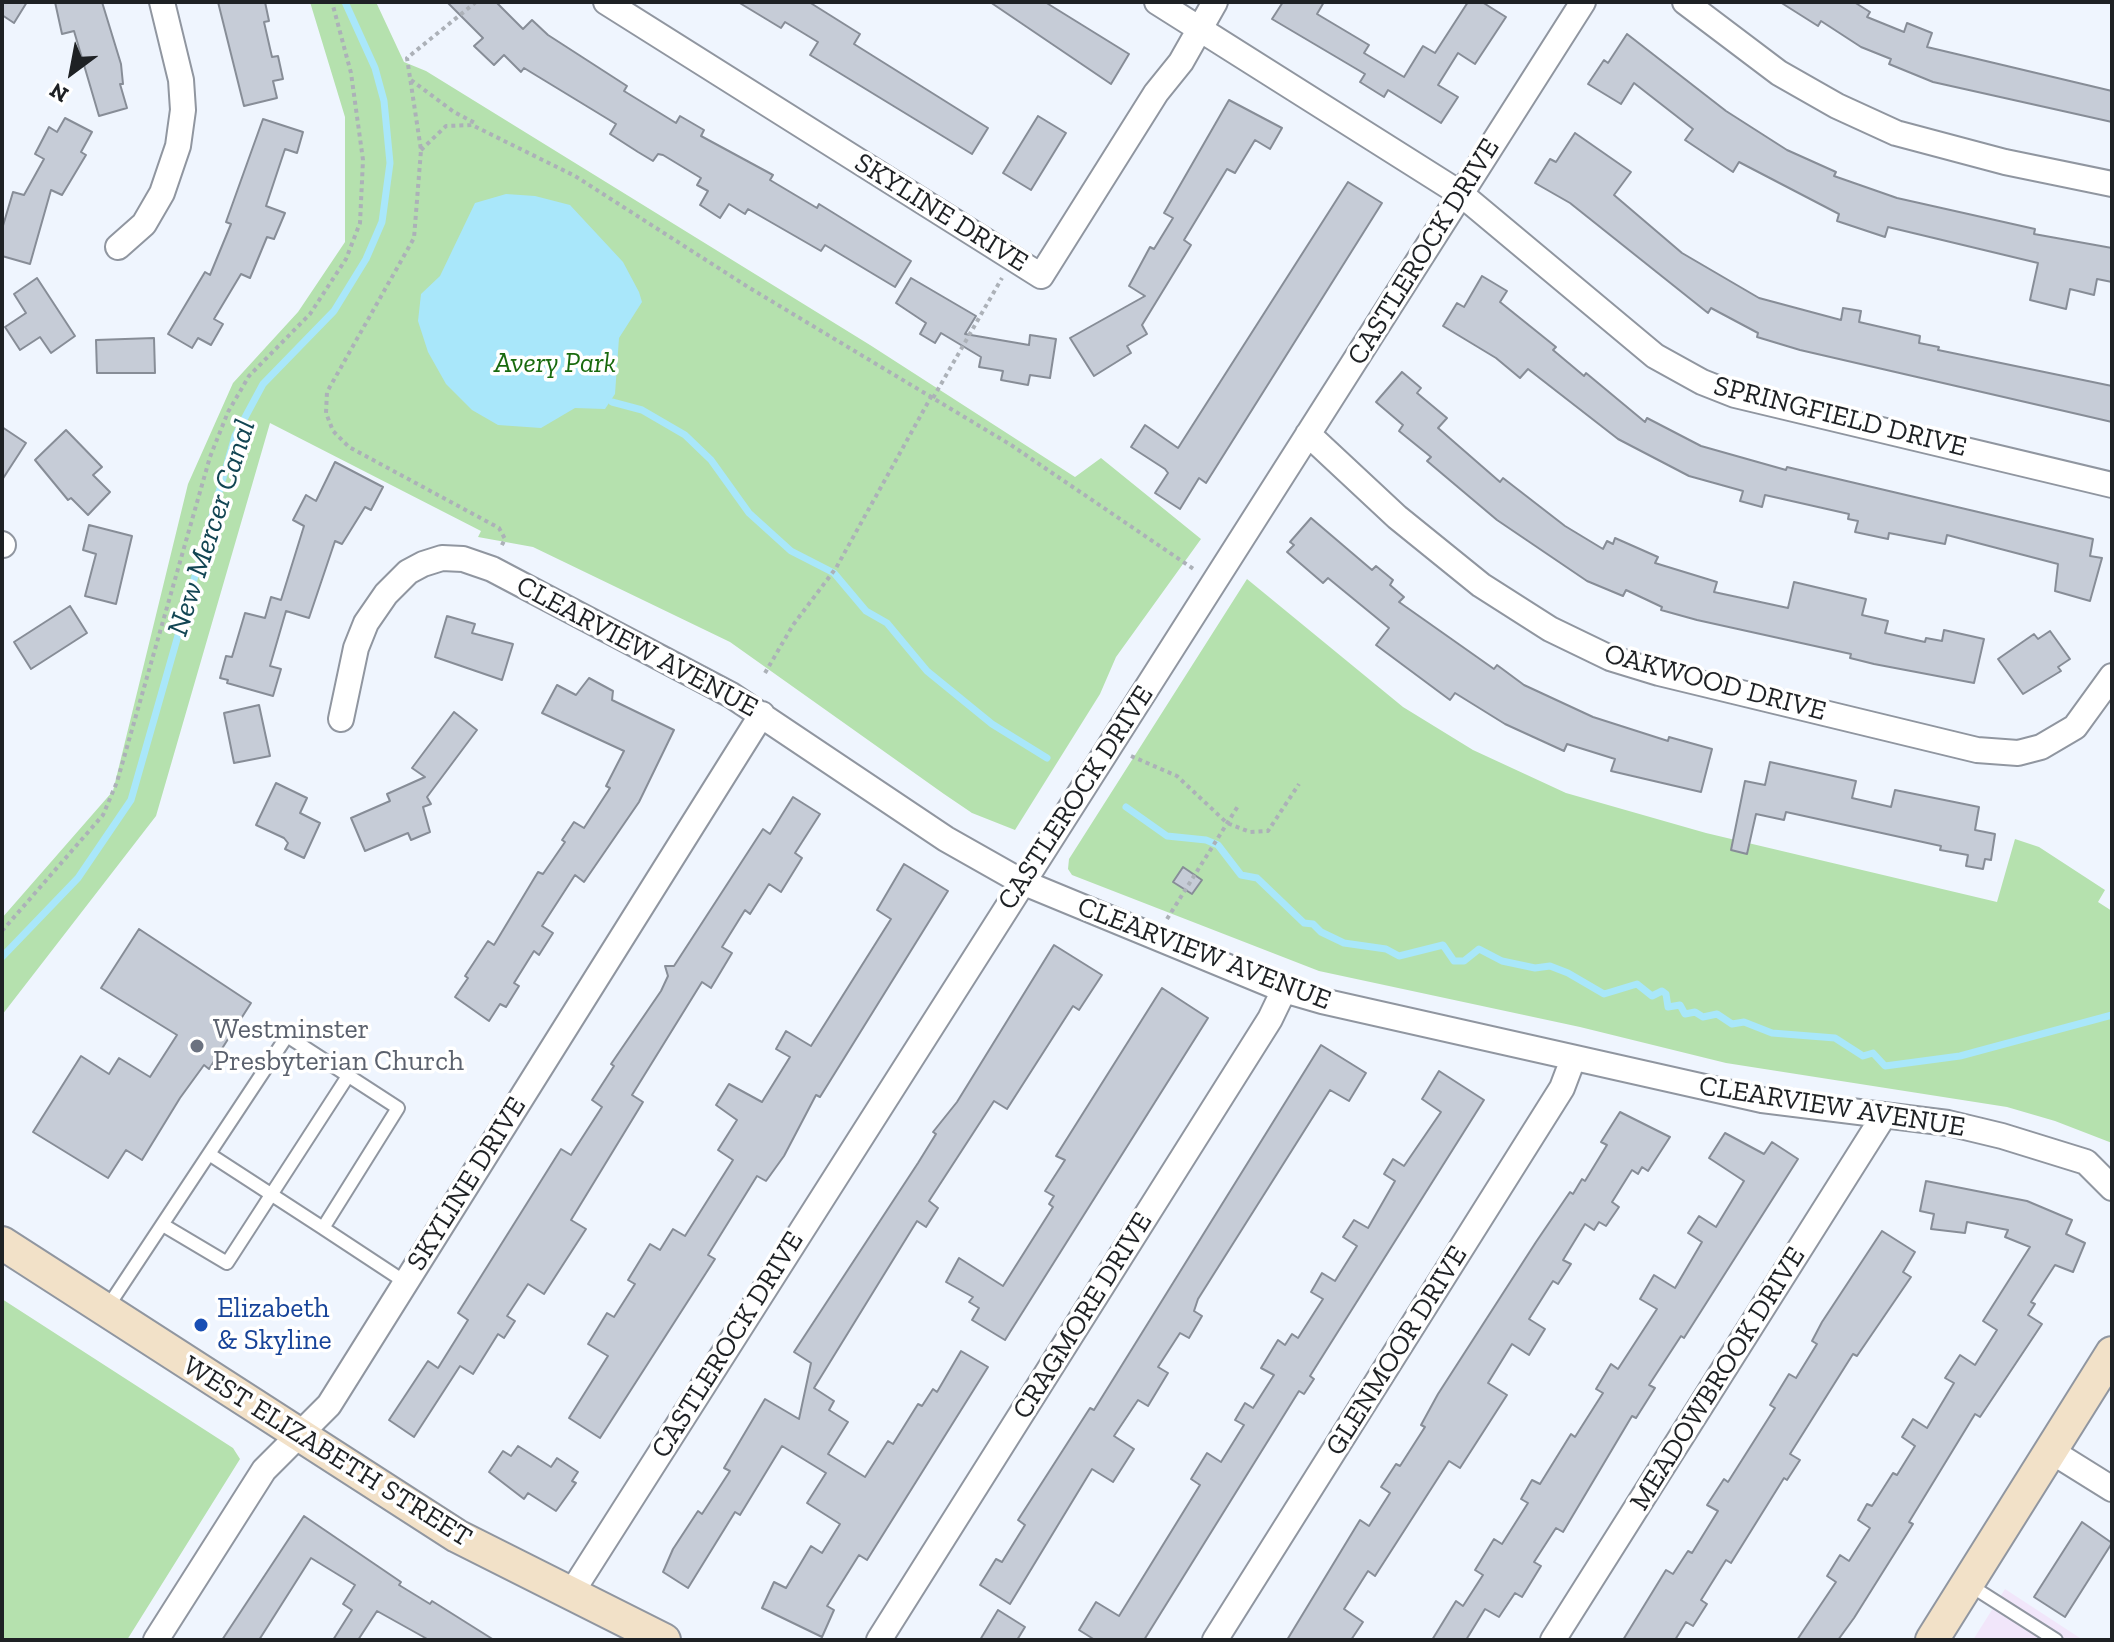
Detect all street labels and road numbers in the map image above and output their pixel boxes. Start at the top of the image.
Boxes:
street label: CASTLEROCK DRIVE [1341,133,1507,371]
street label: SKYLINE DRIVE [848,146,1034,280]
street label: SPRINGFIELD DRIVE [1710,369,1970,465]
street label: CLEARVIEW AVENUE [510,569,764,725]
street label: OAKWOOD DRIVE [1600,637,1830,729]
street label: CASTLEROCK DRIVE [991,680,1161,916]
street label: CLEARVIEW AVENUE [1073,890,1335,1018]
street label: CLEARVIEW AVENUE [1697,1069,1967,1145]
street label: SKYLINE DRIVE [400,1091,534,1277]
street label: CRAGMORE DRIVE [1006,1207,1160,1425]
street label: CASTLEROCK DRIVE [645,1226,811,1464]
street label: GLENMOOR DRIVE [1319,1240,1475,1462]
street label: MEADOWBROOK DRIVE [1623,1241,1813,1517]
street label: WEST ELIZABETH STREET [176,1349,478,1555]

